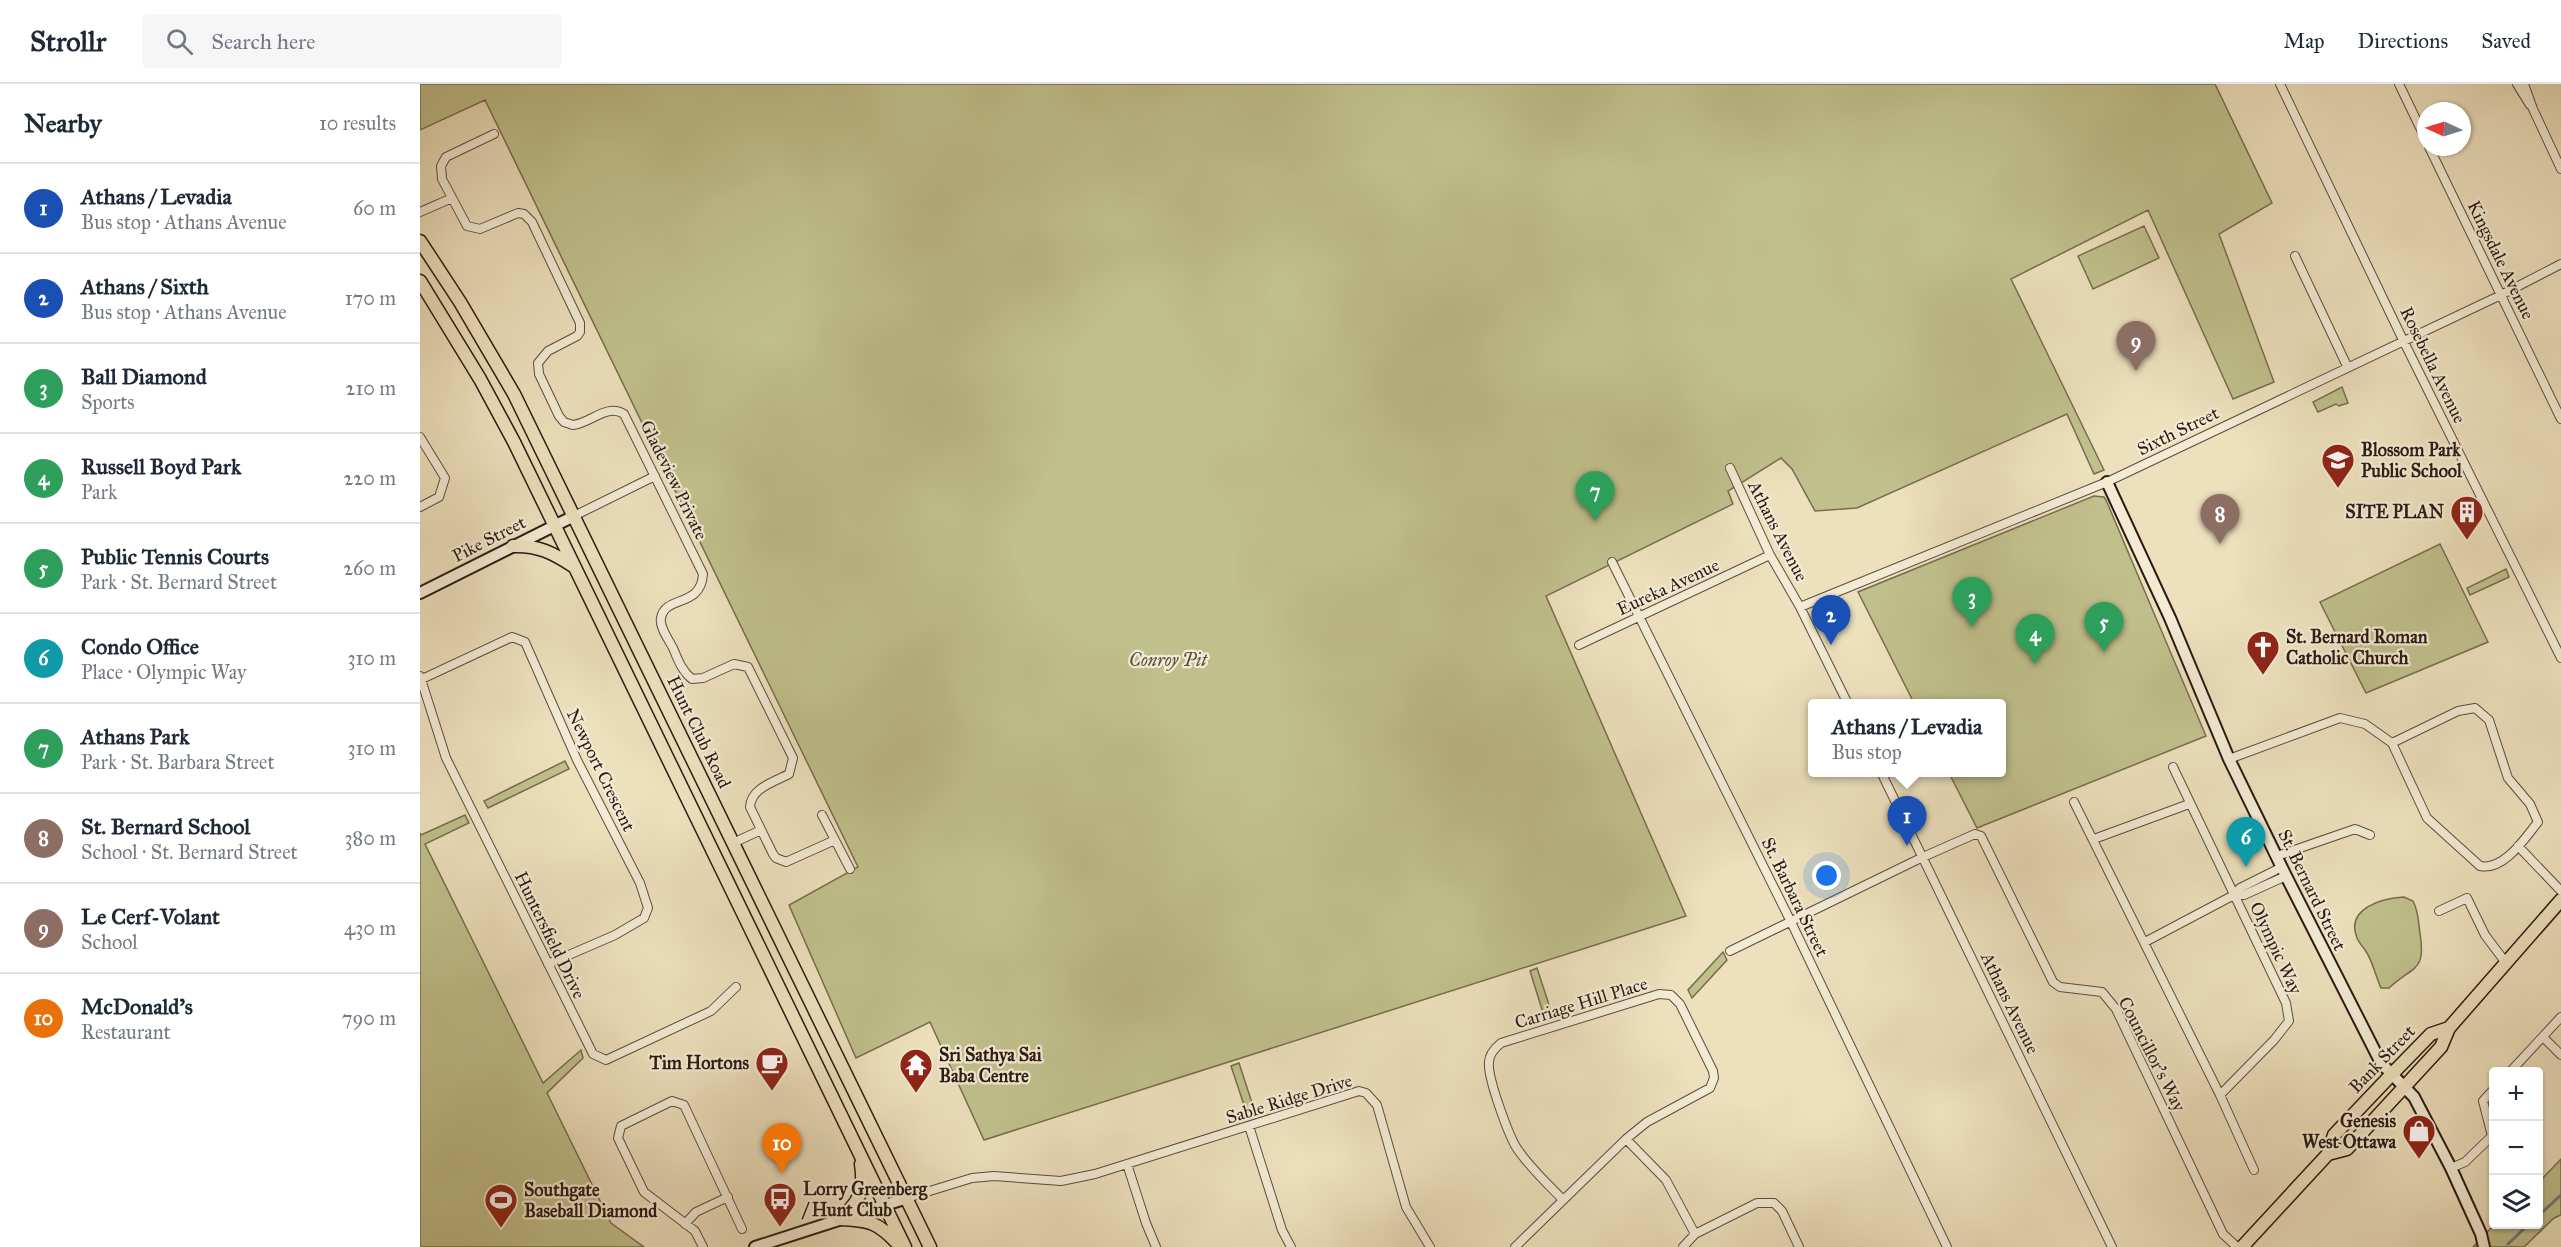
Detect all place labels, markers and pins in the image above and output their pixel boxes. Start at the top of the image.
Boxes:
pin: 9 [2116,322,2156,371]
place label: Blossom Park Public School [2361,439,2463,482]
school or university icon: Blossom Park Public School [2320,442,2356,489]
pin: 7 [1576,472,1614,521]
pin: 8 [2200,494,2240,544]
building icon: SITE PLAN [2449,494,2485,541]
place label: SITE PLAN [2345,501,2445,523]
pin: 3 [1952,578,1992,627]
pin: 2 [1812,596,1850,645]
pin: 5 [2084,602,2124,652]
pin: 4 [2016,614,2054,664]
place label: St. Bernard Roman Catholic Church [2286,626,2428,669]
church icon: St. Bernard Roman Catholic Church [2245,629,2281,676]
pin: 1 [1888,796,1926,846]
pin: 6 [2226,818,2266,867]
place label: Sri Sathya Sai Baba Centre [939,1044,1043,1087]
cafe icon: Tim Hortons [754,1045,790,1092]
temple icon: Sri Sathya Sai Baba Centre [898,1047,934,1094]
place label: Tim Hortons [649,1052,749,1074]
place label: Genesis West Ottawa [2302,1110,2396,1153]
shop icon: Genesis West Ottawa [2401,1113,2437,1160]
pin: 10 [762,1124,802,1173]
place label: Lorry Greenberg / Hunt Club [801,1178,928,1221]
place label: Southgate Baseball Diamond [524,1179,658,1222]
bus stop icon: Lorry Greenberg / Hunt Club [762,1181,798,1228]
sports icon: Southgate Baseball Diamond [483,1182,519,1229]

